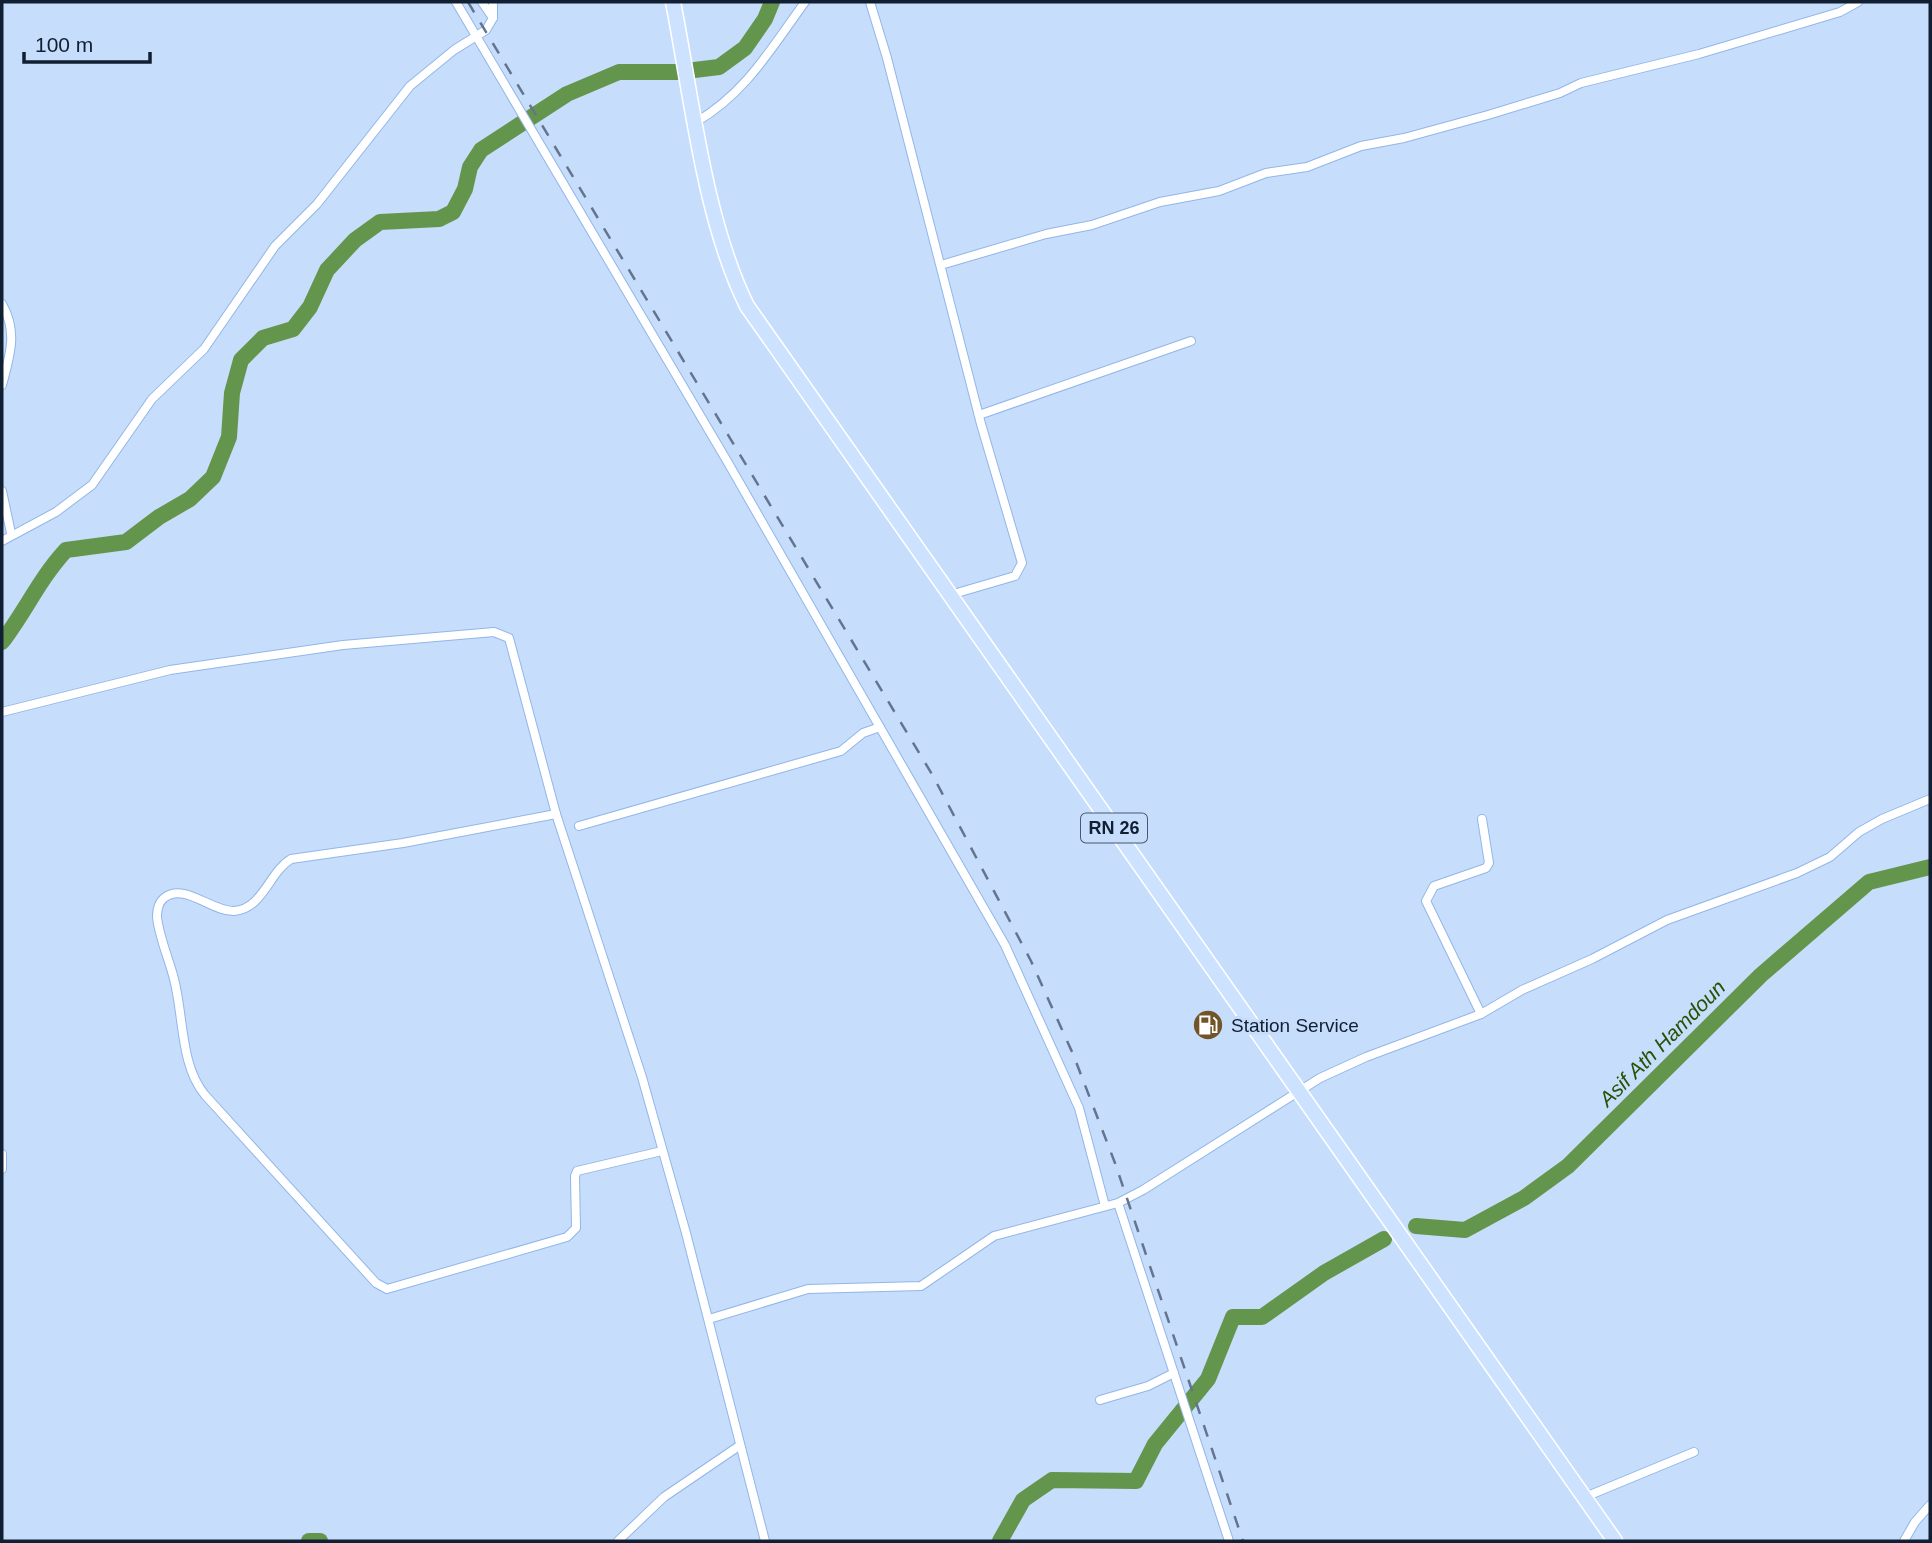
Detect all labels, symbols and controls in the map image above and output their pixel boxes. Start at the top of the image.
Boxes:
scale bar [24,21,150,65]
text: 100 m [35,33,93,56]
road number: RN 26 [1081,814,1147,842]
water label: Asif Ath Hamdoun [1593,975,1730,1112]
fuel station icon: Station Service [1191,1008,1225,1042]
place label: Station Service [1231,1015,1359,1036]

